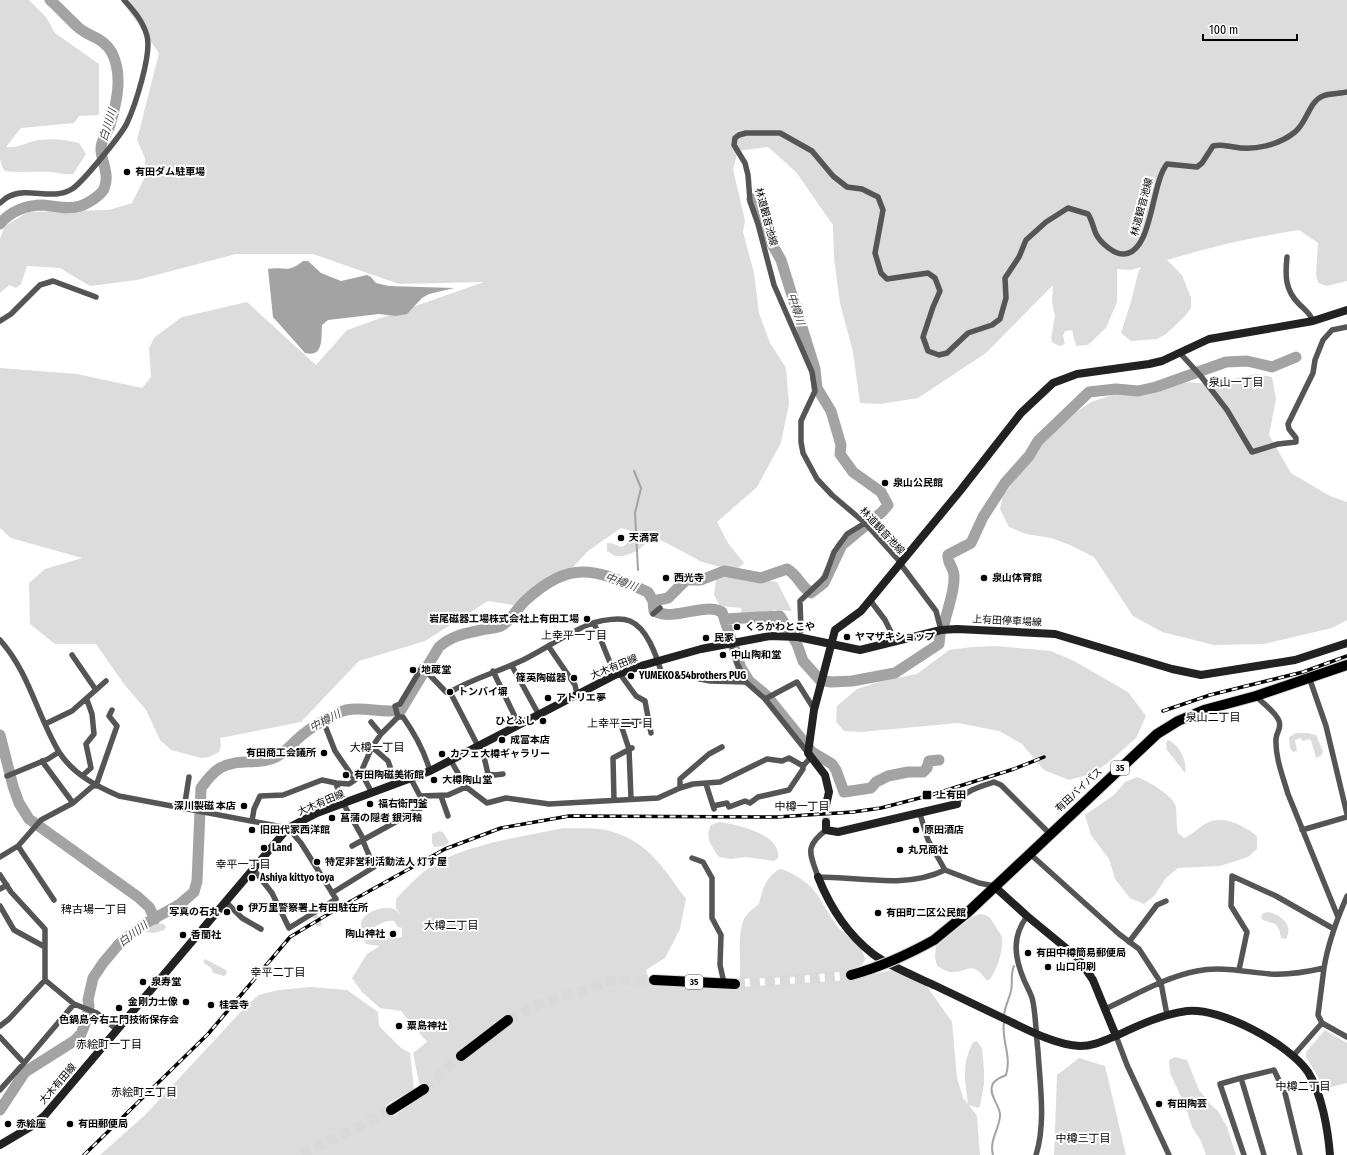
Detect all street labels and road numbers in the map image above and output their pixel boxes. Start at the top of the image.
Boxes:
street label: 林道観音池線 [1128,176,1156,238]
street label: 林道観音池線 [752,186,780,248]
street label: 林道観音池線 [857,505,907,557]
street label: 上有田停車場線 [972,613,1042,629]
street label: 大木有田線 [589,652,639,682]
road number: 35 [1111,761,1129,775]
street label: 有田バイパス [1053,765,1105,815]
street label: 大木有田線 [296,788,346,818]
road number: 35 [685,975,703,989]
street label: 大木有田線 [37,1061,79,1107]

